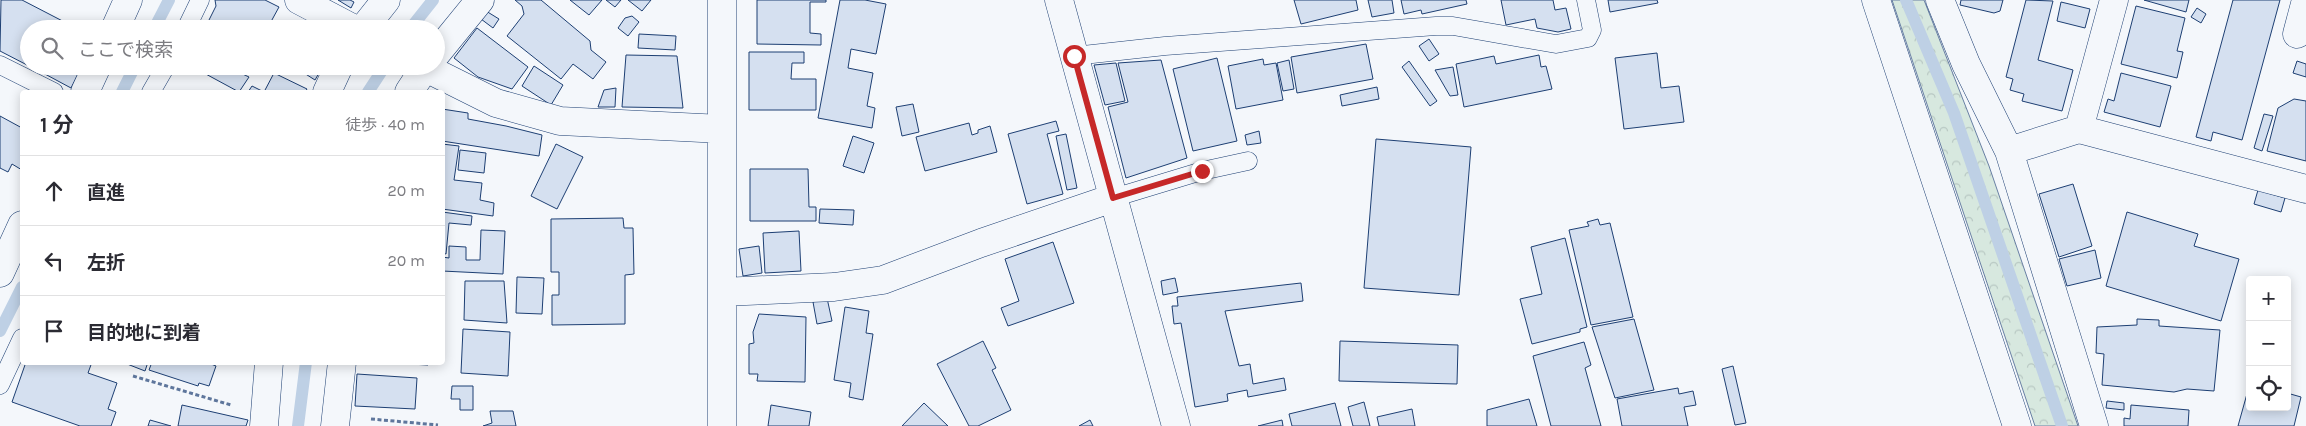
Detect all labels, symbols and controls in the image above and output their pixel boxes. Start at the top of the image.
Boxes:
search box [20,20,445,75]
icon: search [38,34,66,62]
text: ここで検索 [78,39,173,61]
route start [1063,45,1086,68]
text: 1 分 [40,113,74,137]
text: 徒歩 · 40 m [345,115,425,134]
route end [1191,160,1214,183]
icon: ahead [40,177,68,205]
text: 20 m [387,181,425,200]
text: 直進 [87,182,125,204]
icon: left [40,247,68,275]
text: 20 m [387,251,425,270]
text: 左折 [87,252,125,274]
map controls [2246,276,2291,411]
button: + [2246,276,2291,321]
icon: arrive [40,317,68,345]
button: − [2246,321,2291,366]
text: 目的地に到着 [87,322,201,344]
button: locate [2246,366,2291,411]

